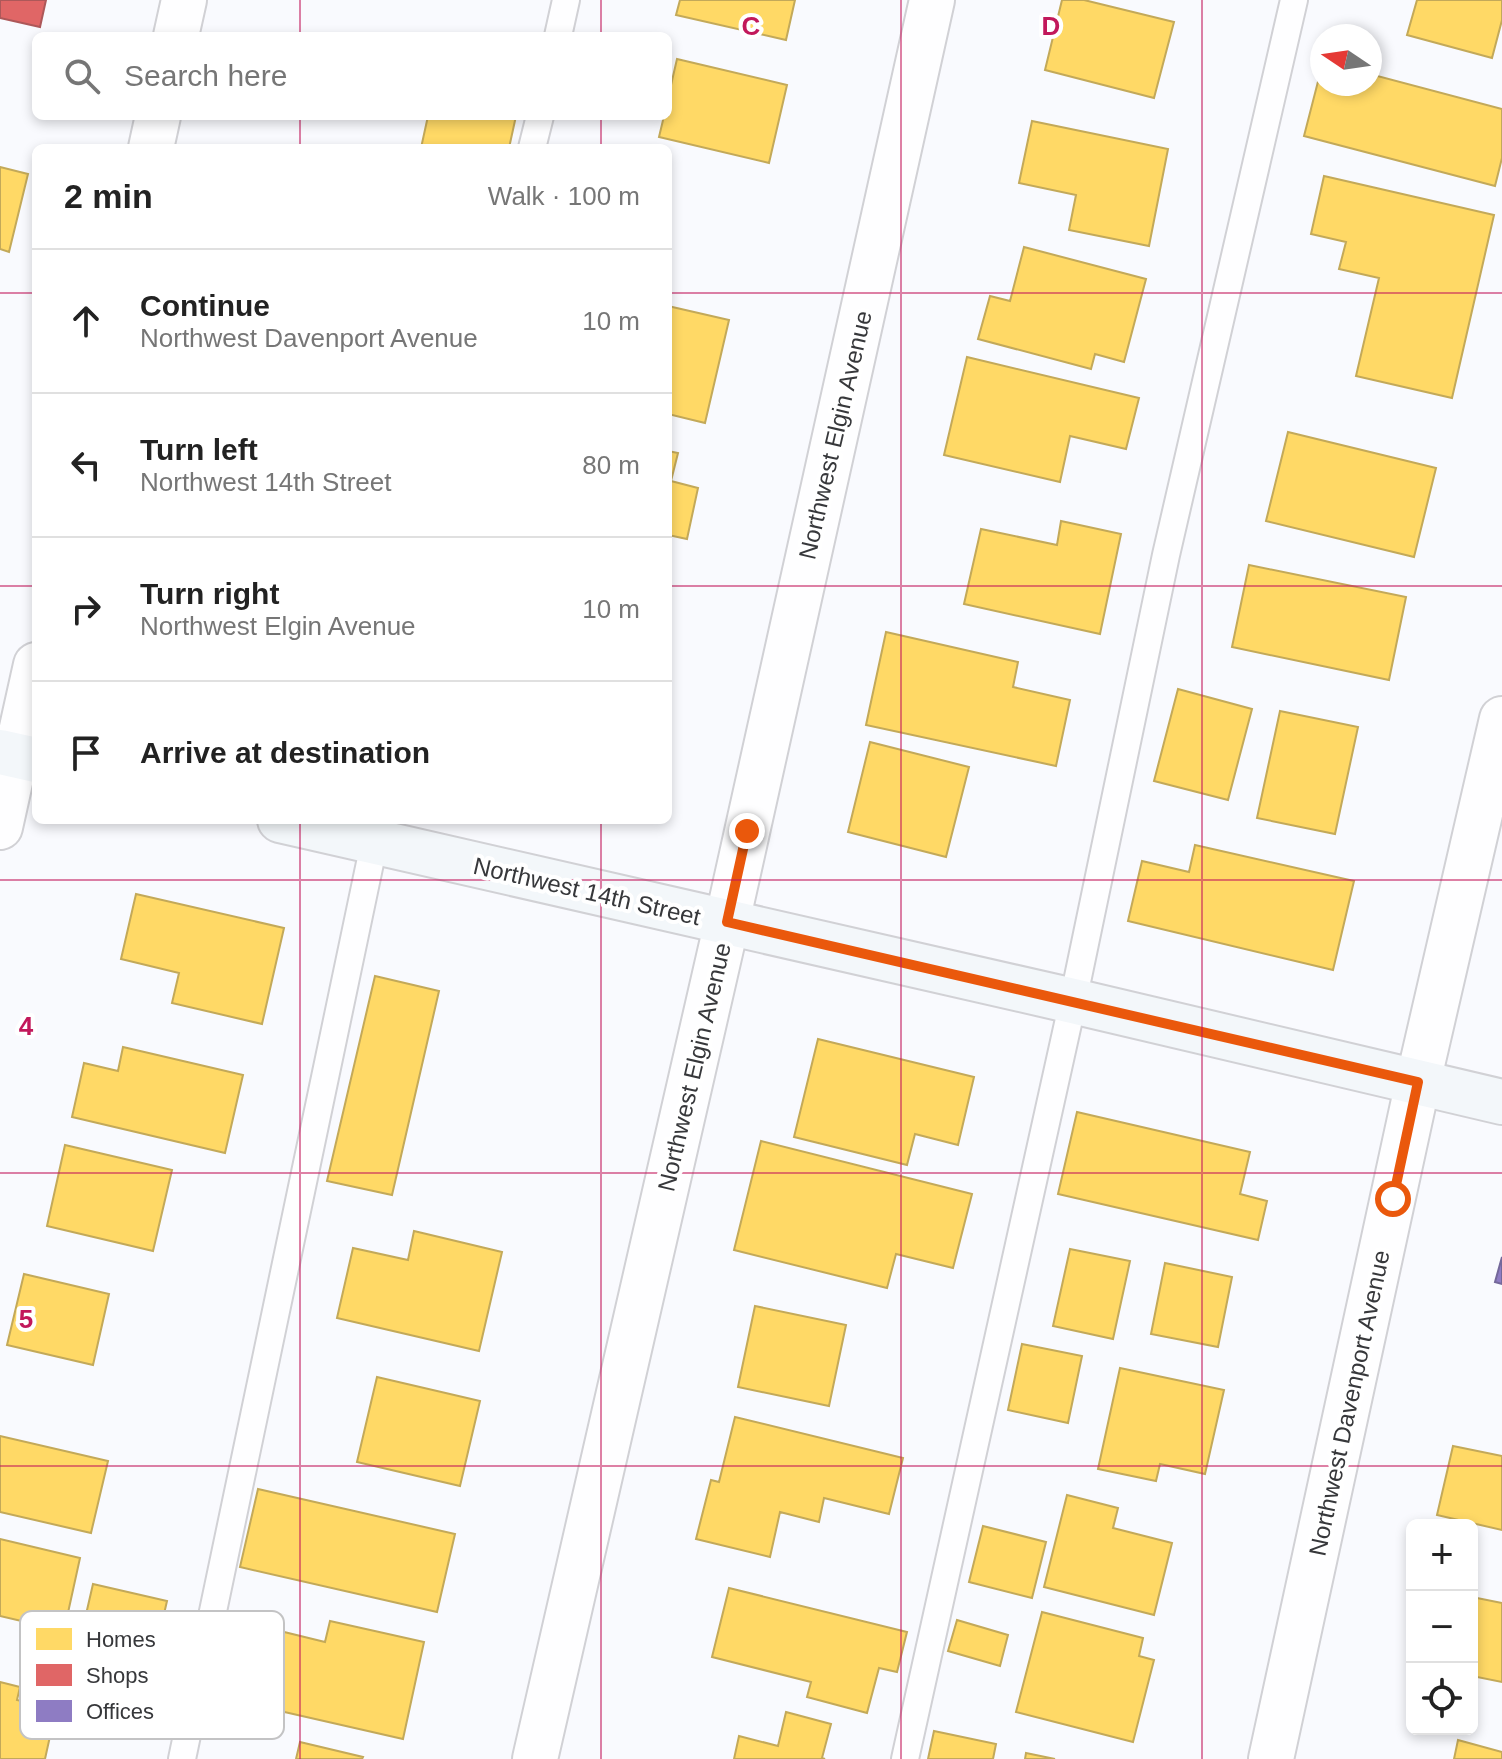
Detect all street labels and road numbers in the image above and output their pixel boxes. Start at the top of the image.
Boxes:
street label: Northwest Elgin Avenue [793,308,877,562]
street label: Northwest 14th Street [471,852,703,930]
street label: Northwest Elgin Avenue [652,940,736,1194]
street label: Northwest Davenport Avenue [1303,1248,1395,1558]

